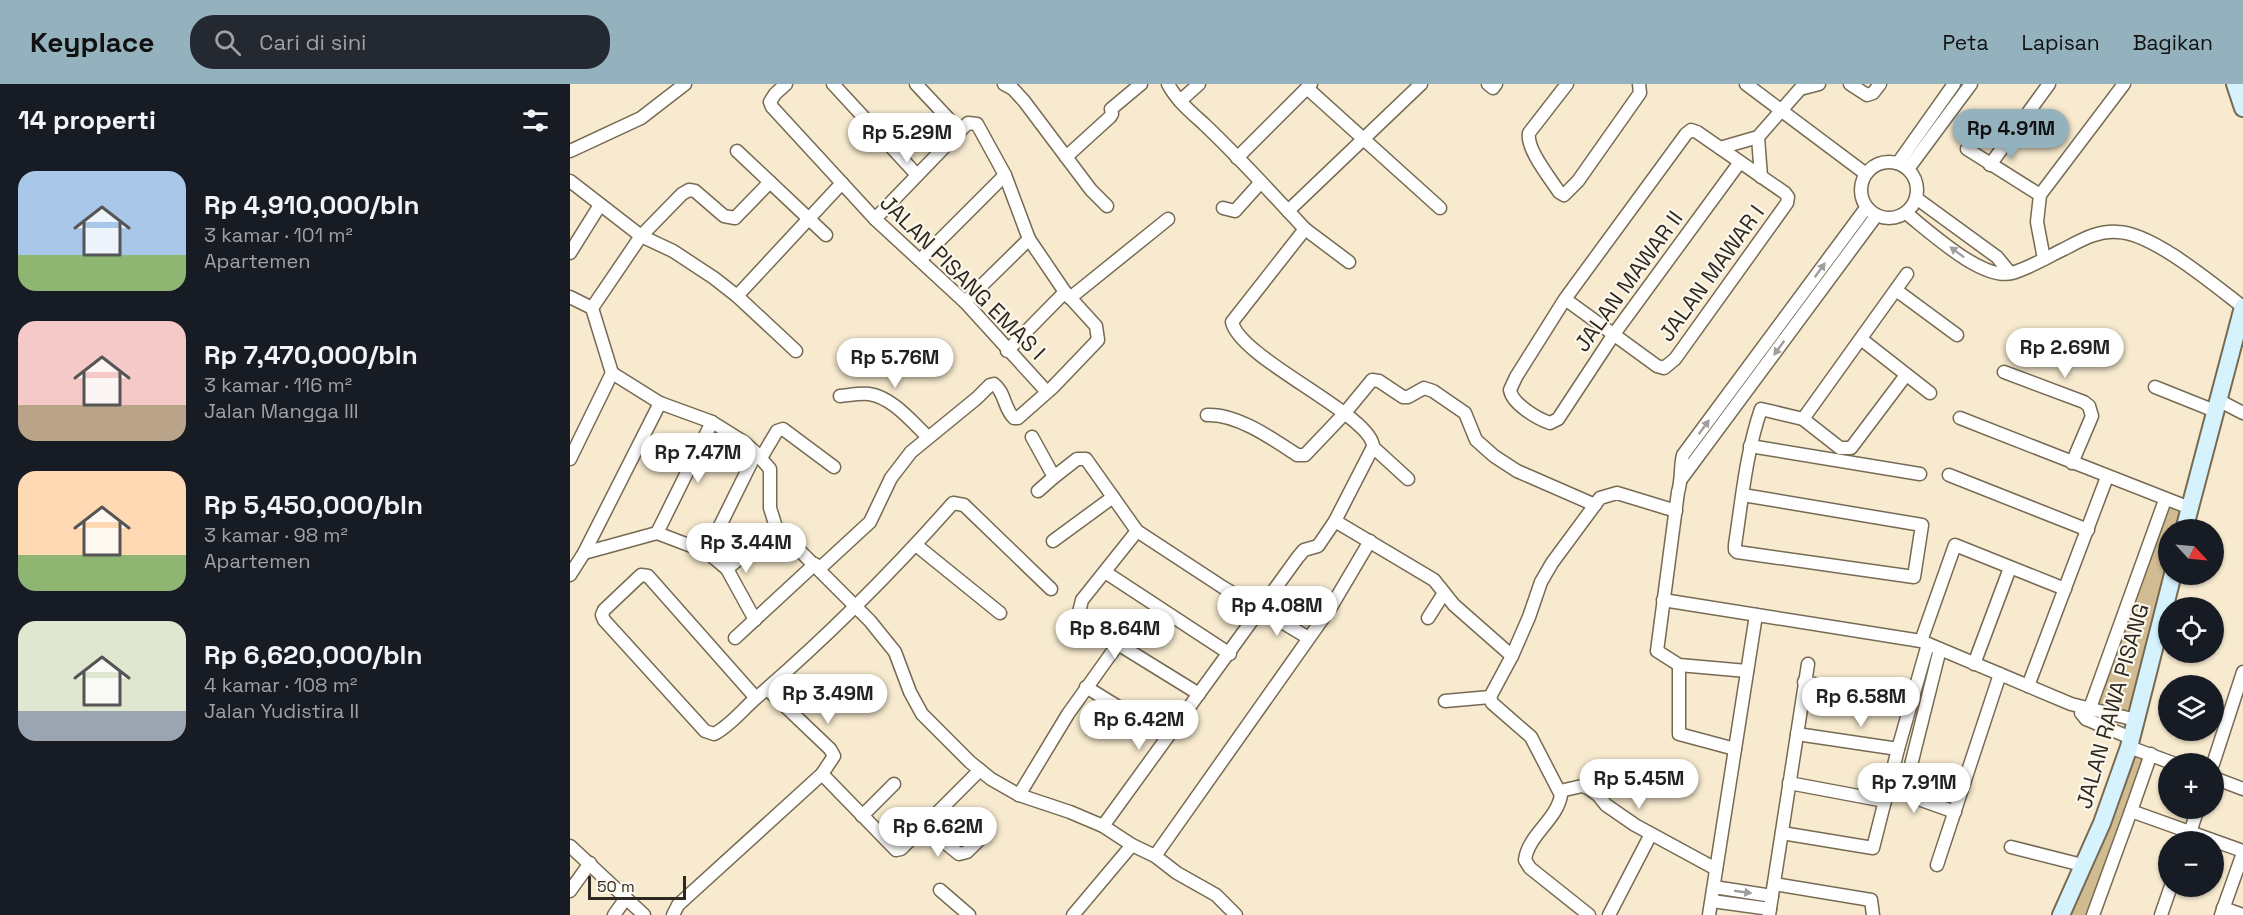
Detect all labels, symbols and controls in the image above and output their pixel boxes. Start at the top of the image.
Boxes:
search box [190,15,610,69]
text: Keyplace [30,24,154,60]
icon: search [211,26,244,59]
text: Cari di sini [259,28,367,56]
text: Peta [1943,29,1989,56]
text: Lapisan [2022,29,2100,56]
text: Bagikan [2133,29,2213,56]
text: 14 properti [18,103,156,137]
icon: filters [519,104,552,137]
pin: Rp 4.91M [1949,109,2073,160]
pin: Rp 5.29M [845,113,969,164]
text: Rp 4.91M [1967,115,2055,141]
text: Rp 5.29M [862,119,952,145]
text: Rp 4,910,000/bln [204,188,420,222]
street label: JALAN PISANG EMAS I [874,188,1052,366]
icon: home [66,195,138,267]
street label: JALAN MAWAR I [1652,199,1770,347]
street label: JALAN MAWAR II [1567,205,1689,357]
text: 3 kamar · 101 m² [204,222,353,248]
one-way arrow [1950,246,1965,258]
text: Apartemen [204,248,311,274]
one-way arrow [1814,262,1826,277]
pin: Rp 2.69M [2003,328,2127,379]
text: Rp 2.69M [2020,334,2110,360]
text: Rp 7,470,000/bln [204,338,418,372]
pin: Rp 5.76M [833,338,957,389]
one-way arrow [1773,339,1785,355]
text: Rp 5.76M [851,344,939,370]
icon: home [66,345,138,417]
text: 3 kamar · 116 m² [204,372,352,398]
text: Jalan Mangga III [204,398,359,424]
one-way arrow [1698,419,1710,434]
pin: Rp 7.47M [636,433,760,484]
text: Rp 7.47M [655,439,741,465]
text: Rp 5,450,000/bln [204,488,423,522]
icon: home [66,495,138,567]
north arrow [2158,519,2224,585]
map controls [2158,519,2224,897]
text: 3 kamar · 98 m² [204,522,348,548]
pin: Rp 3.44M [684,523,808,574]
text: Rp 3.44M [700,529,792,555]
text: Apartemen [204,548,311,574]
pin: Rp 4.08M [1215,586,1339,637]
text: Rp 4.08M [1231,592,1323,618]
button: locate [2158,597,2224,663]
street label: JALAN RAWA PISANG [2069,600,2155,812]
pin: Rp 8.64M [1053,609,1177,660]
text: Rp 8.64M [1070,615,1160,641]
text: Rp 6,620,000/bln [204,638,422,672]
icon: home [66,645,138,717]
text: 4 kamar · 108 m² [204,672,357,698]
pin: Rp 3.49M [766,674,890,725]
button: layers [2158,675,2224,741]
pin: Rp 6.58M [1799,677,1923,728]
text: Rp 3.49M [782,680,874,706]
text: Rp 6.58M [1816,683,1906,709]
text: Jalan Yudistira II [204,698,359,724]
pin: Rp 6.42M [1077,700,1201,751]
text: Rp 6.42M [1094,706,1185,732]
button: + [2158,753,2224,819]
pin: Rp 5.45M [1577,759,1701,810]
pin: Rp 7.91M [1852,763,1976,814]
text: Rp 5.45M [1594,765,1684,791]
text: Rp 7.91M [1871,769,1957,795]
pin: Rp 6.62M [876,807,1000,858]
text: Rp 6.62M [893,813,983,839]
button: − [2158,831,2224,897]
scale bar [588,873,686,900]
text: 50 m [597,876,635,897]
one-way arrow [1733,887,1752,896]

